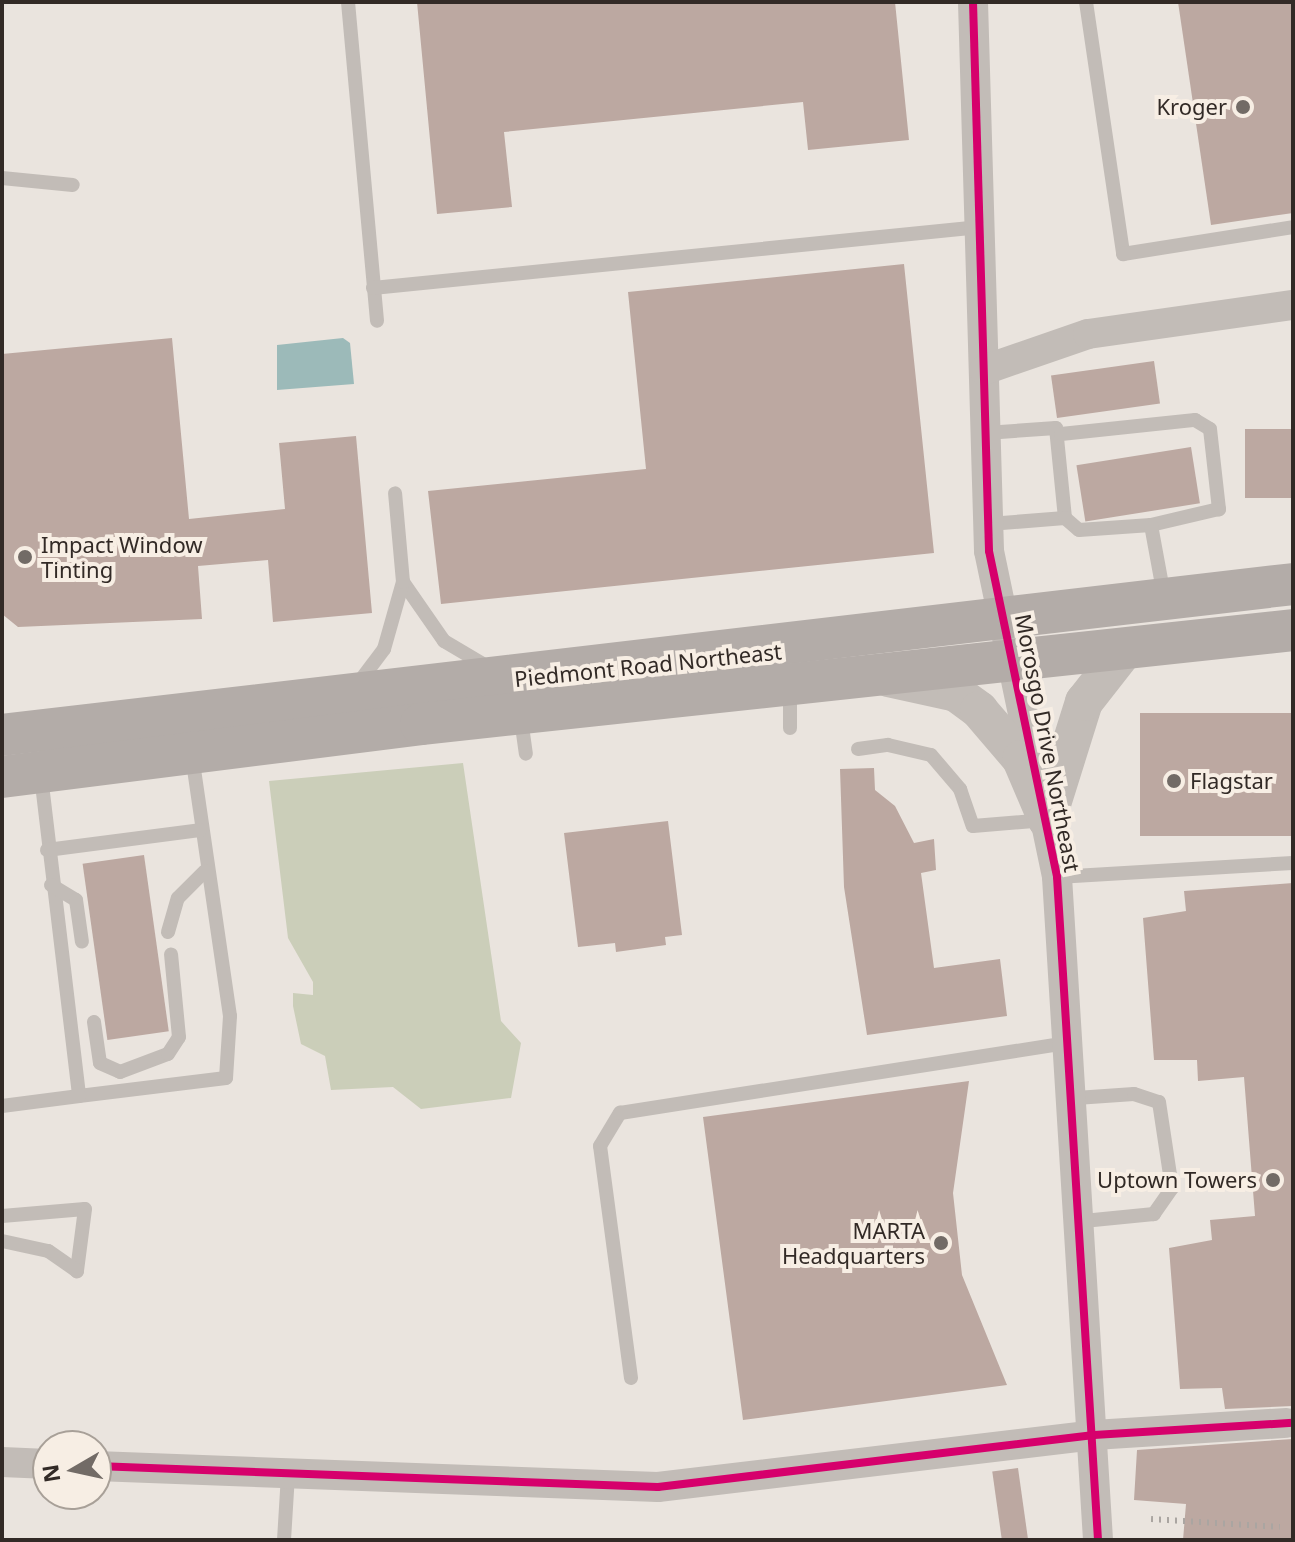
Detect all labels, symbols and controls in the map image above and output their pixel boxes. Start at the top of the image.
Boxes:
place label: Kroger [1156,94,1227,120]
marker: Kroger [1234,98,1252,116]
place label: Impact Window Tinting [41,531,203,582]
marker: Impact Window Tinting [16,548,34,566]
street label: Morosgo Drive Northeast [1010,612,1086,874]
street label: Piedmont Road Northeast [513,638,783,692]
place label: Flagstar [1190,768,1273,794]
marker: Flagstar [1165,772,1183,790]
place label: Uptown Towers [1097,1167,1257,1193]
marker: Uptown Towers [1264,1171,1282,1189]
place label: MARTA Headquarters [782,1217,925,1268]
marker: MARTA Headquarters [932,1234,950,1252]
north arrow [32,1430,112,1510]
text: N [34,1462,66,1485]

